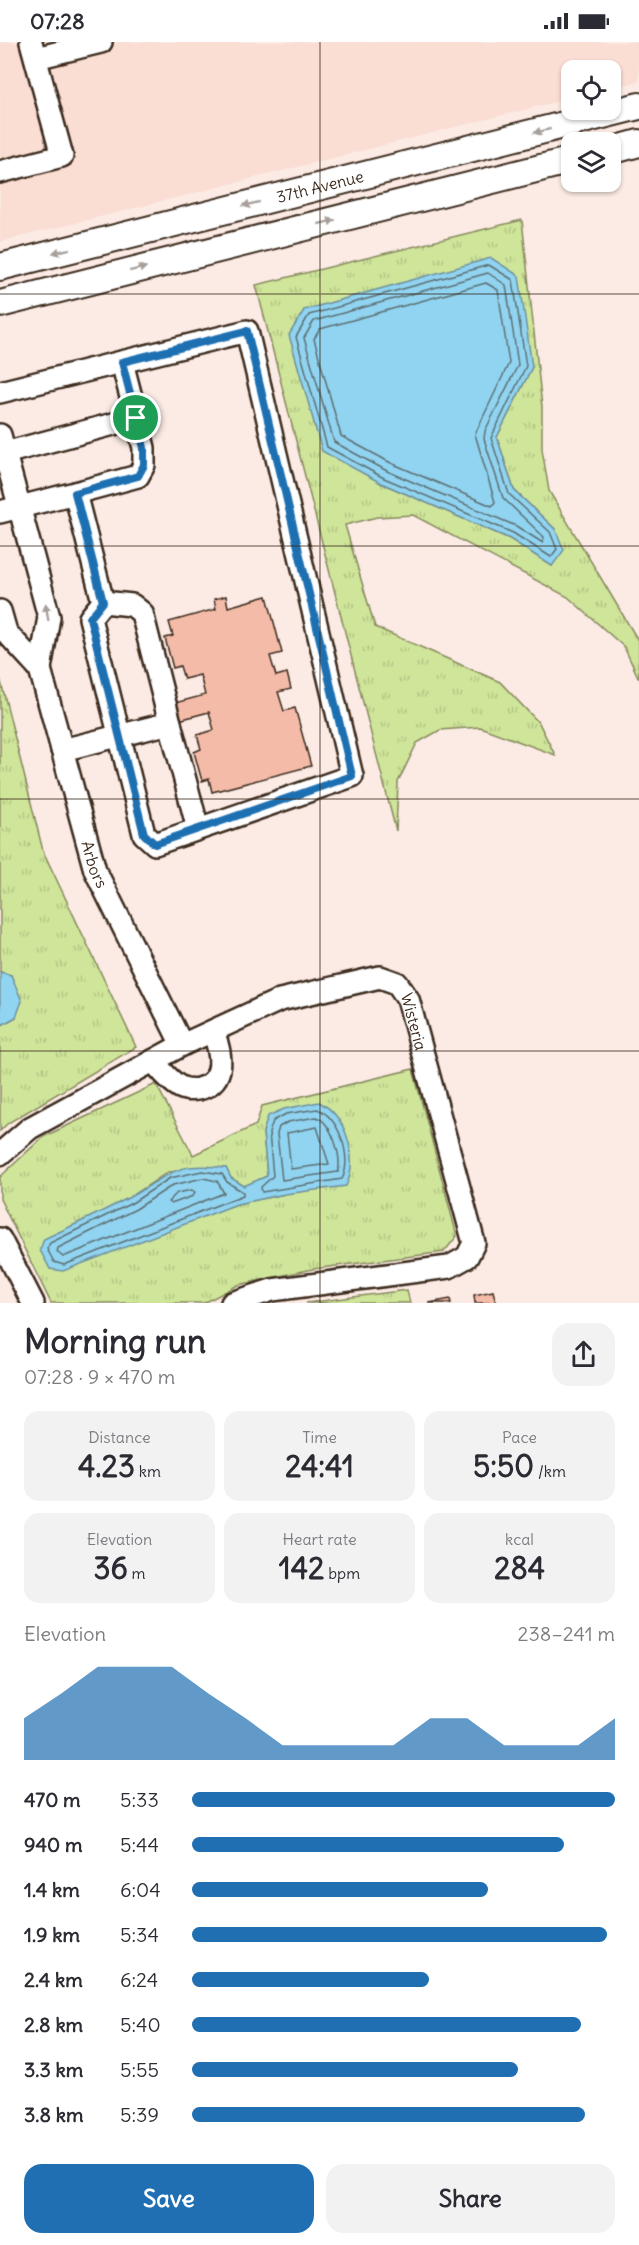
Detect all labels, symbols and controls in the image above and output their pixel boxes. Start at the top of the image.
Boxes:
text: 07:28 [30,7,85,35]
map controls [561,60,621,192]
button: locate [561,60,621,120]
one-way arrow [532,126,551,136]
button: layers [561,132,621,192]
street label: 37th Avenue [274,166,366,207]
one-way arrow [241,199,260,209]
one-way arrow [318,216,337,226]
one-way arrow [52,247,71,257]
one-way arrow [129,263,147,273]
pin [110,392,161,443]
icon: arrive [119,401,152,434]
one-way arrow [42,602,51,621]
street label: Arbors [77,839,112,891]
street label: Wisteria [397,991,431,1052]
text: Morning run [24,1320,206,1362]
button: share [552,1323,615,1386]
text: 07:28 · 9 × 470 m [24,1364,175,1389]
text: Distance [88,1427,151,1447]
text: Time [302,1427,337,1447]
text: Pace [502,1427,537,1447]
text: 4.23 [78,1447,135,1485]
text: 24:41 [285,1447,354,1485]
text: 5:50 [473,1447,534,1485]
text: km [135,1461,161,1481]
text: /km [534,1461,566,1481]
text: Elevation [87,1529,152,1549]
text: Heart rate [282,1529,357,1549]
text: kcal [505,1529,534,1549]
text: 36 [93,1549,128,1587]
text: 142 [279,1549,324,1587]
text: 284 [494,1549,545,1587]
text: m [128,1563,146,1583]
text: bpm [324,1563,360,1583]
text: Elevation [24,1621,106,1646]
text: 238–241 m [518,1621,615,1646]
text: 470 m [24,1787,81,1812]
text: 5:33 [120,1787,159,1812]
text: 940 m [24,1832,83,1857]
text: 5:44 [120,1832,159,1857]
text: 1.4 km [24,1877,80,1902]
text: 6:04 [120,1877,161,1902]
text: 1.9 km [24,1922,80,1947]
text: 5:34 [120,1922,159,1947]
text: 2.4 km [24,1967,83,1992]
text: 6:24 [120,1967,158,1992]
text: 2.8 km [24,2012,83,2037]
text: 5:40 [120,2012,161,2037]
text: 3.3 km [24,2057,83,2082]
text: 5:55 [120,2057,159,2082]
text: 3.8 km [24,2102,84,2127]
text: 5:39 [120,2102,159,2127]
button: Save [24,2164,314,2233]
button: Share [326,2164,615,2233]

